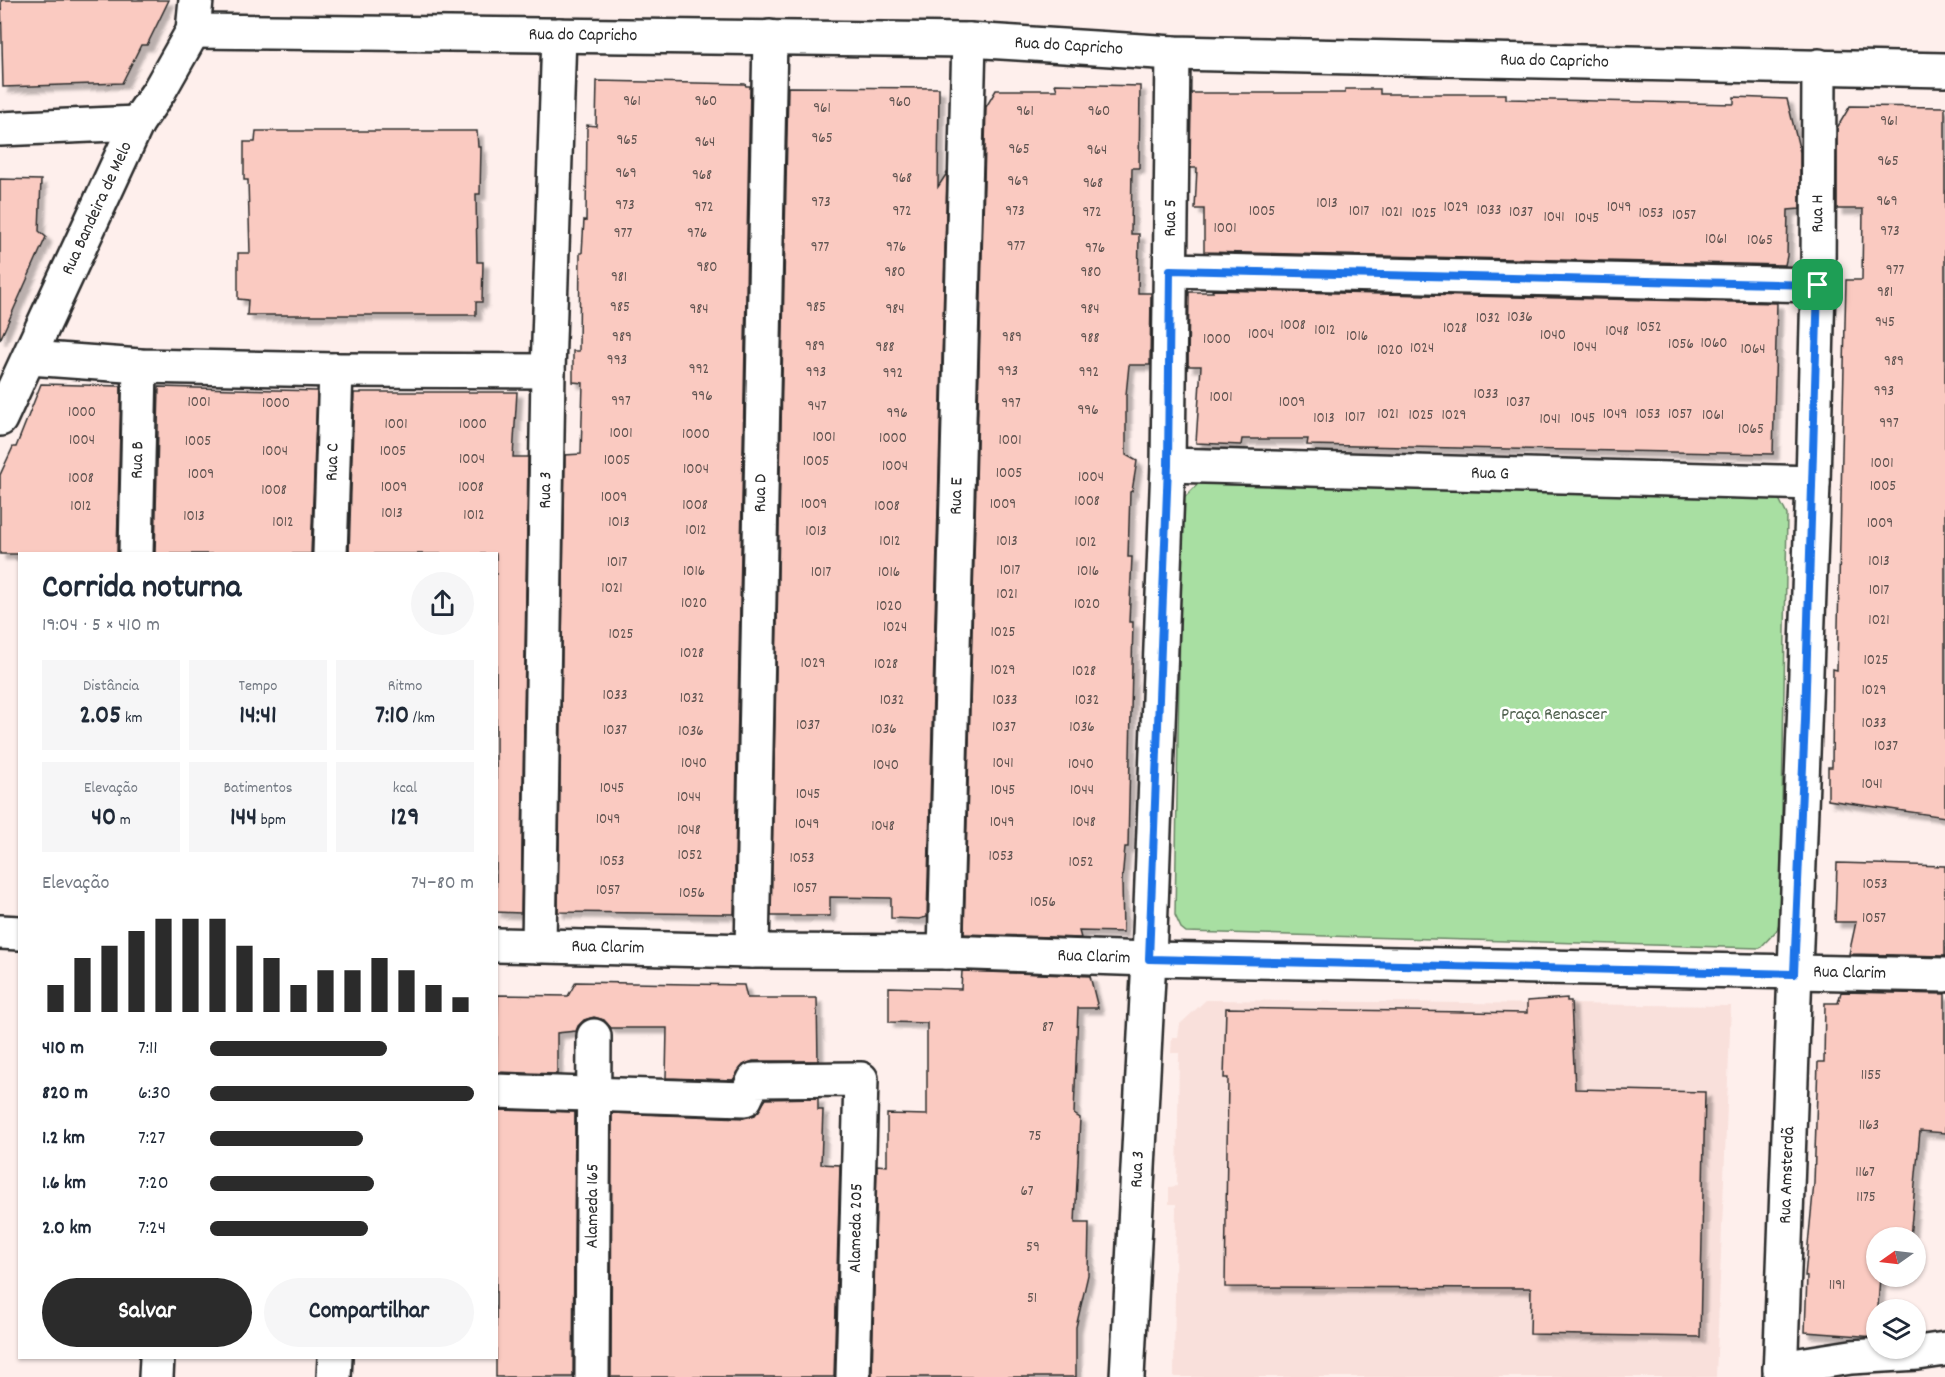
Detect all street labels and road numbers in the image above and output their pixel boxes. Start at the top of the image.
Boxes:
street label: Rua do Capricho [528,22,638,49]
street label: Rua do Capricho [1014,30,1124,62]
street label: Rua do Capricho [1500,48,1609,75]
street label: Rua Bandeira de Melo [56,138,139,279]
street label: Rua H [1806,194,1831,233]
street label: Rua 5 [1158,199,1184,237]
street label: Rua B [125,441,151,479]
street label: Rua C [320,443,346,481]
street label: Rua G [1470,461,1509,487]
street label: Rua 3 [533,471,559,509]
street label: Rua D [748,474,774,513]
street label: Rua E [944,477,970,515]
street label: Rua Clarim [571,934,645,961]
street label: Rua Clarim [1057,943,1131,971]
street label: Rua Clarim [1813,960,1886,986]
street label: Rua Amsterdã [1773,1126,1802,1224]
street label: Rua 3 [1124,1150,1151,1188]
street label: Alameda 165 [580,1163,606,1249]
street label: Alameda 205 [844,1183,870,1273]

